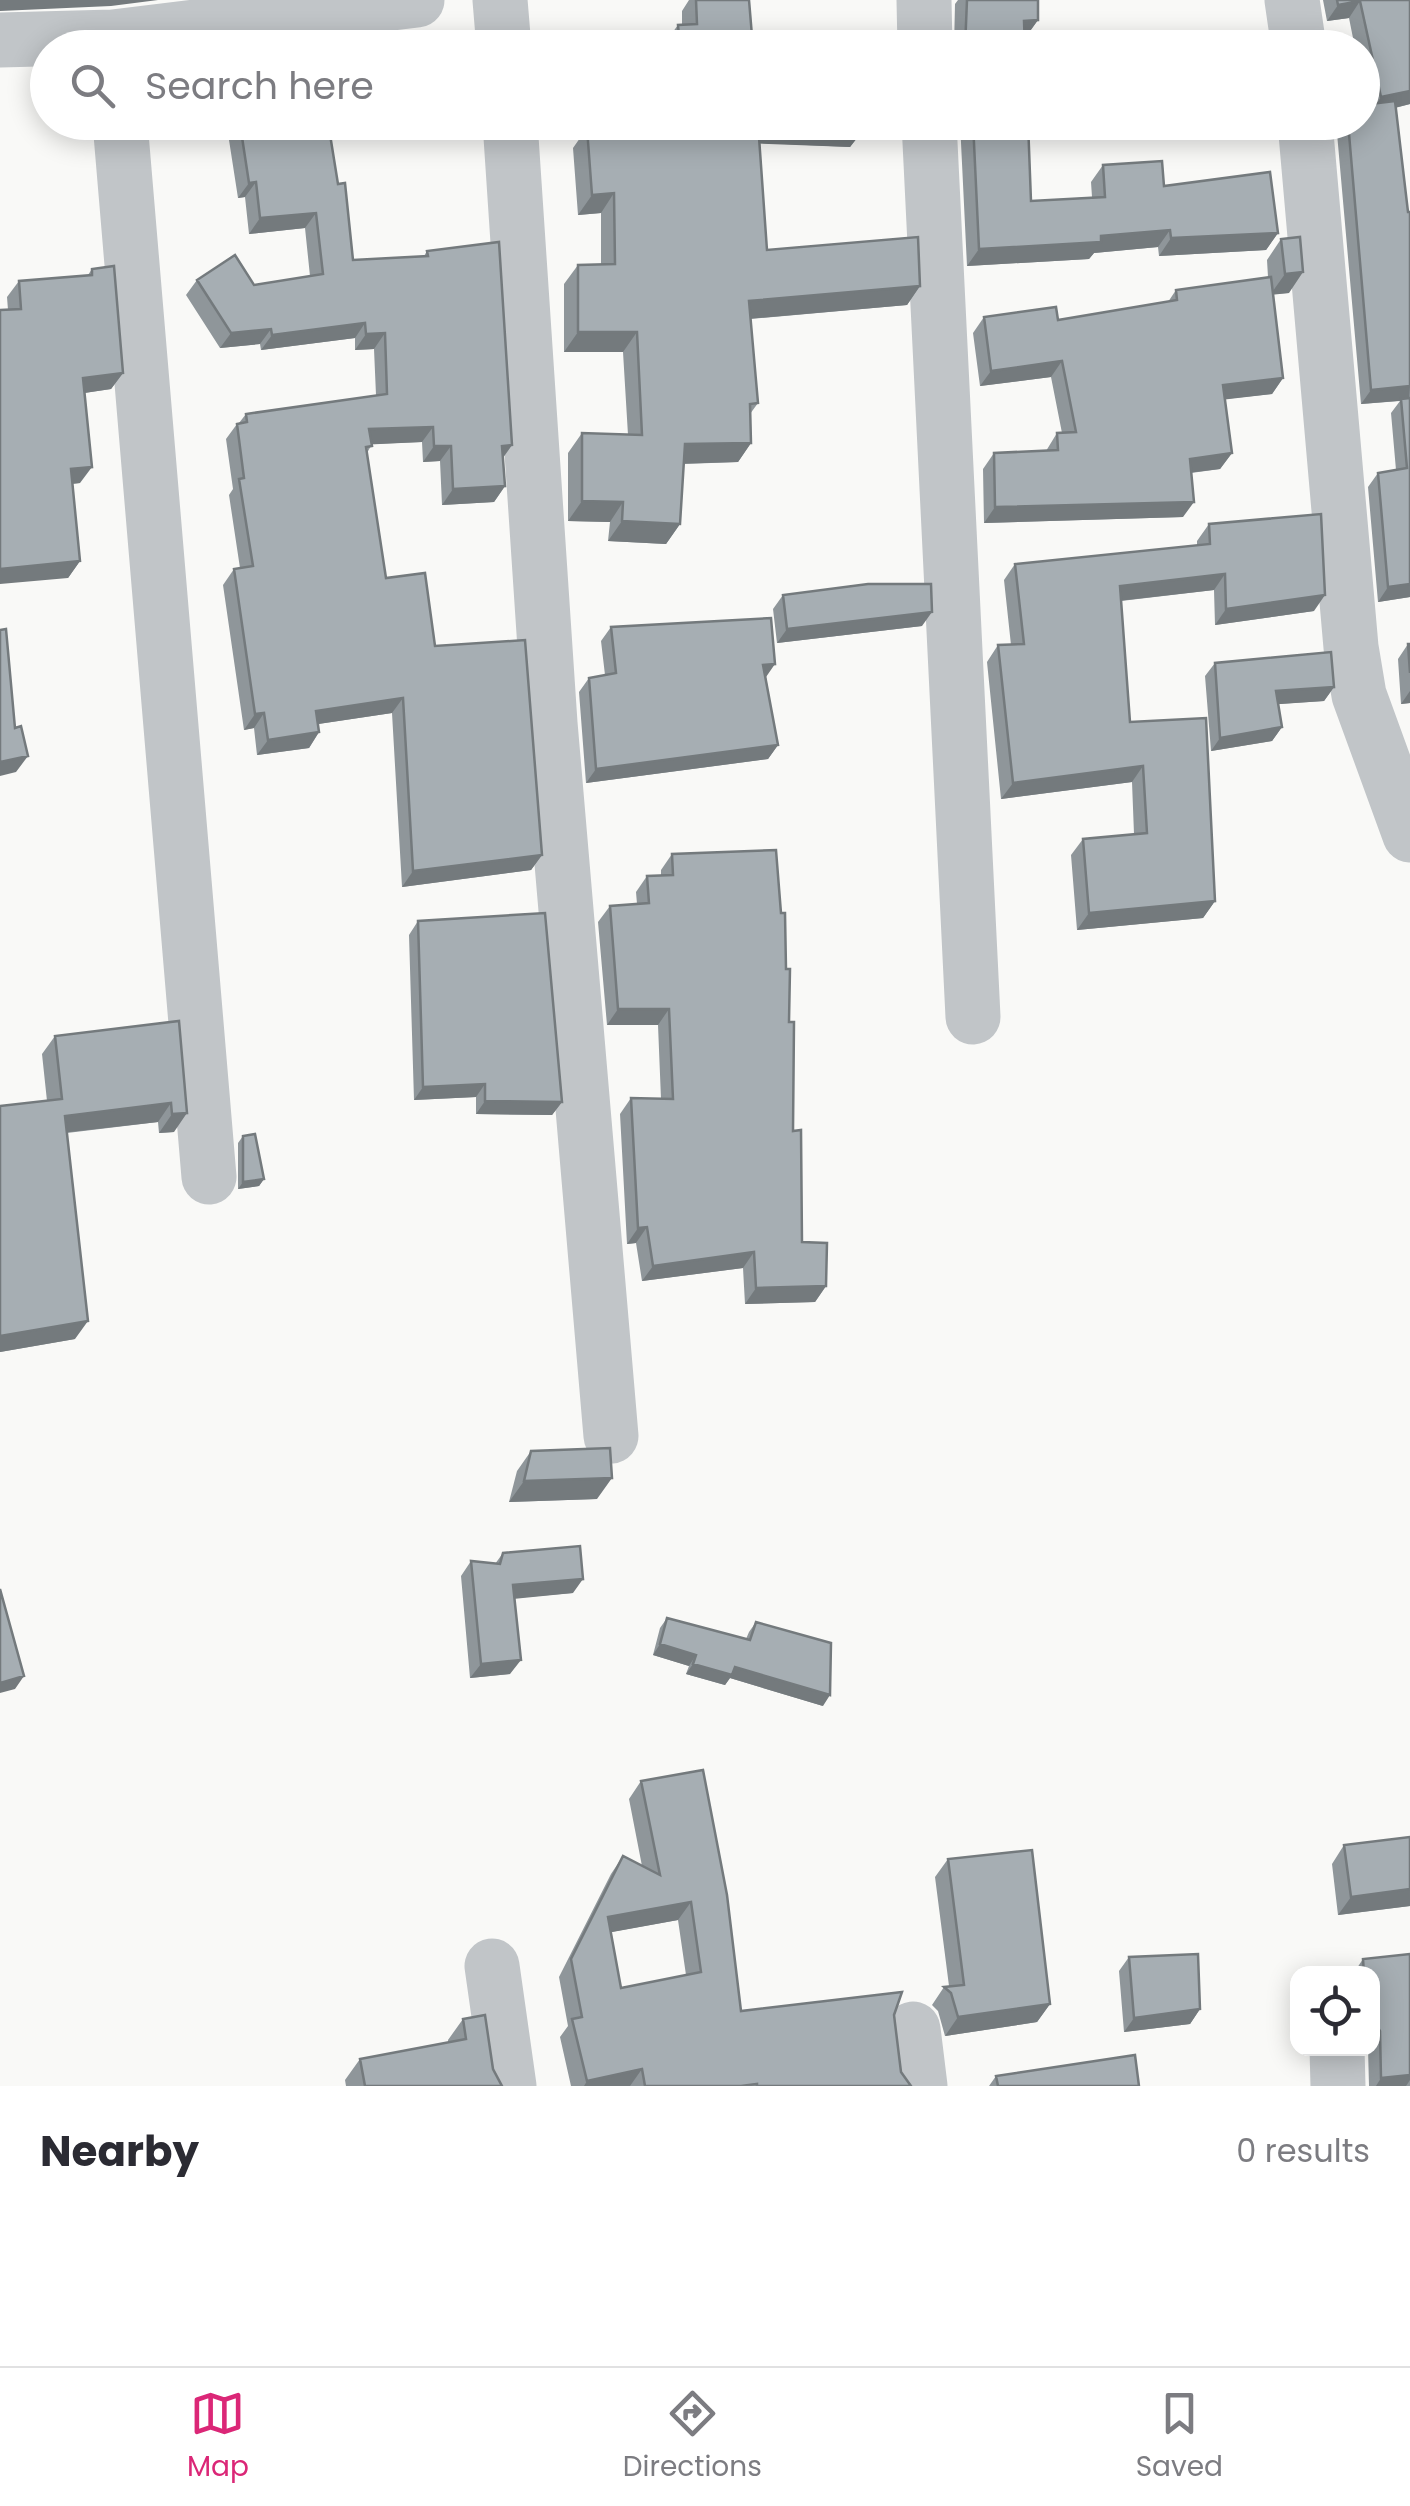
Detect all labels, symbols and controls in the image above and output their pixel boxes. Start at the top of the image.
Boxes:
search box [30,30,1380,140]
icon: search [65,58,120,113]
text: Search here [145,59,374,112]
map controls [1290,1966,1380,2056]
button: locate [1290,1966,1380,2056]
text: Nearby [40,2122,199,2181]
text: 0 results [1236,2128,1370,2173]
tab: Map [187,2386,249,2488]
tab: Directions [623,2386,762,2488]
tab: Saved [1136,2386,1223,2488]

